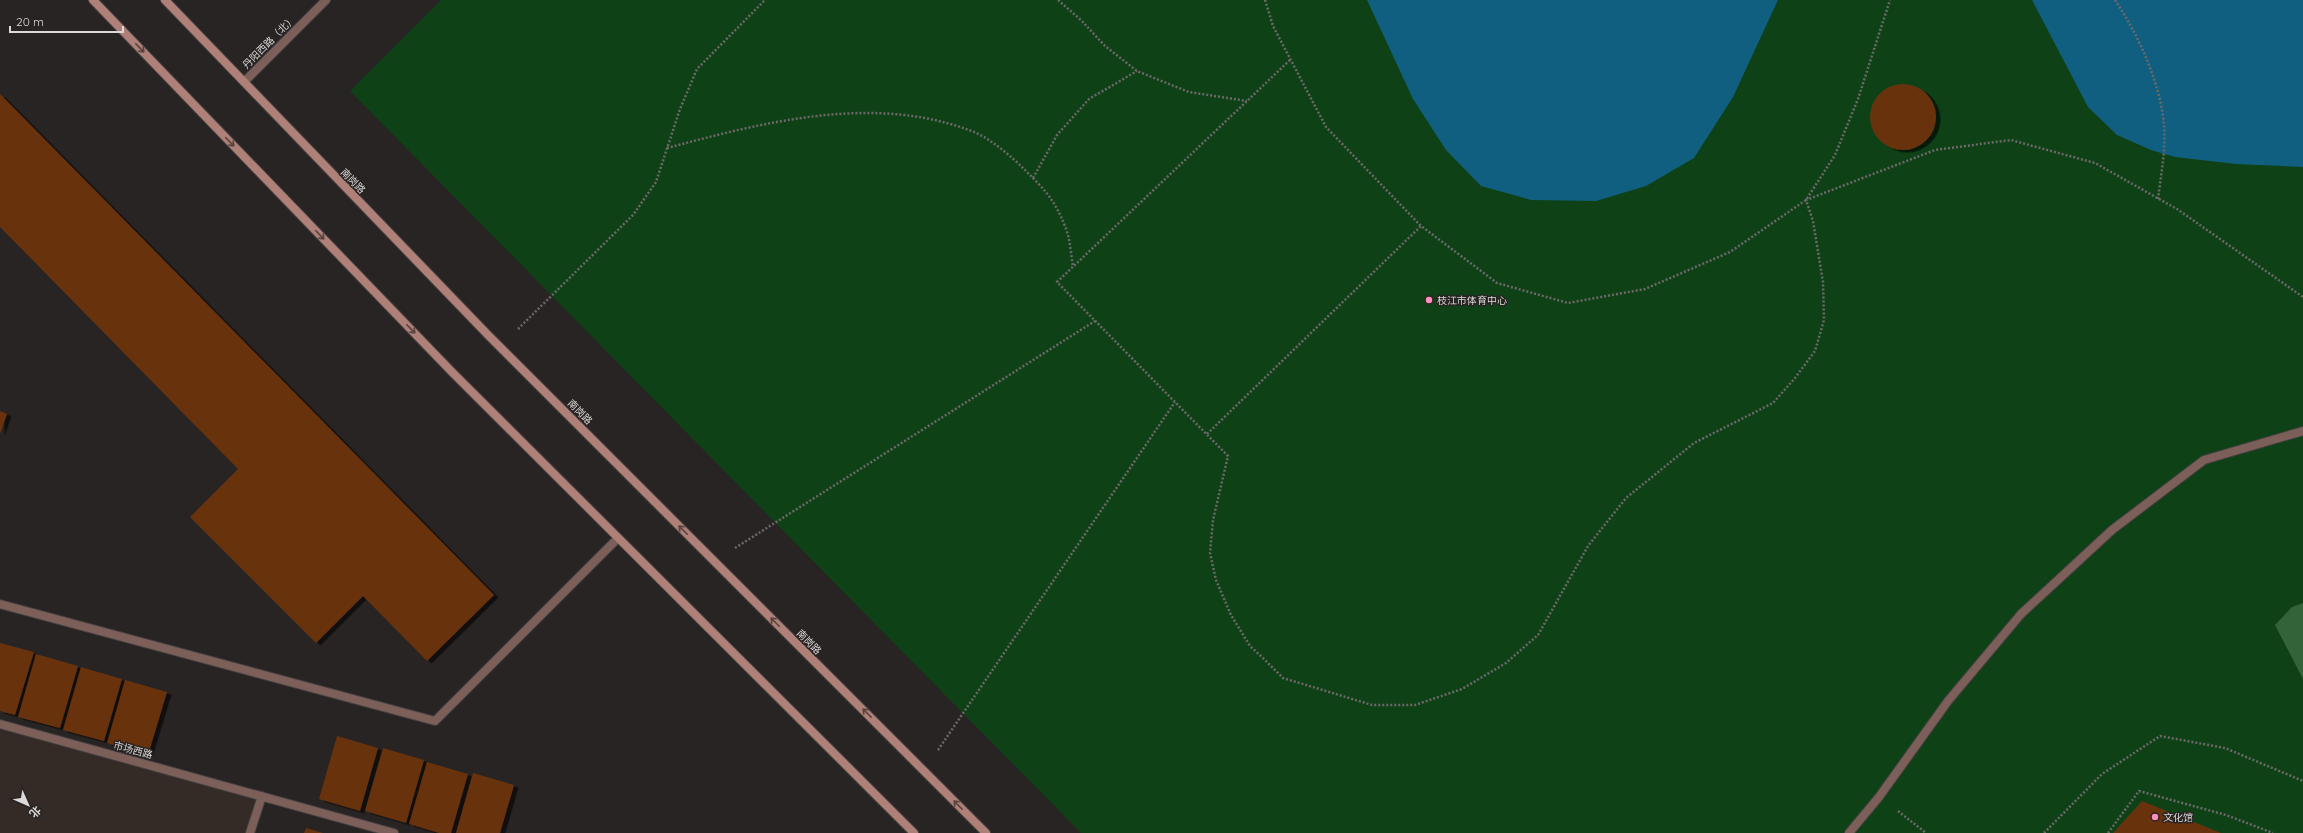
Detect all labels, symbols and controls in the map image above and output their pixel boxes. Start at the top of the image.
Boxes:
scale bar [10,8,123,34]
street label: 丹阳西路（北） [240,13,298,71]
text: 20 m [16,14,44,29]
one-way arrow [135,43,145,53]
one-way arrow [225,137,235,147]
street label: 南岗路 [338,166,368,196]
one-way arrow [316,230,325,240]
place label: 枝江市体育中心 [1437,294,1507,307]
marker: 枝江市体育中心 [1424,295,1434,305]
one-way arrow [406,324,416,334]
street label: 南岗路 [565,397,595,427]
one-way arrow [678,525,688,535]
one-way arrow [770,617,780,627]
street label: 南岗路 [794,627,824,657]
one-way arrow [862,709,872,719]
street label: 市场西路 [112,739,154,761]
north arrow [8,785,48,825]
one-way arrow [953,800,963,810]
text: 北 [26,803,44,821]
place label: 文化馆 [2163,811,2193,824]
marker: 文化馆 [2150,812,2160,822]

